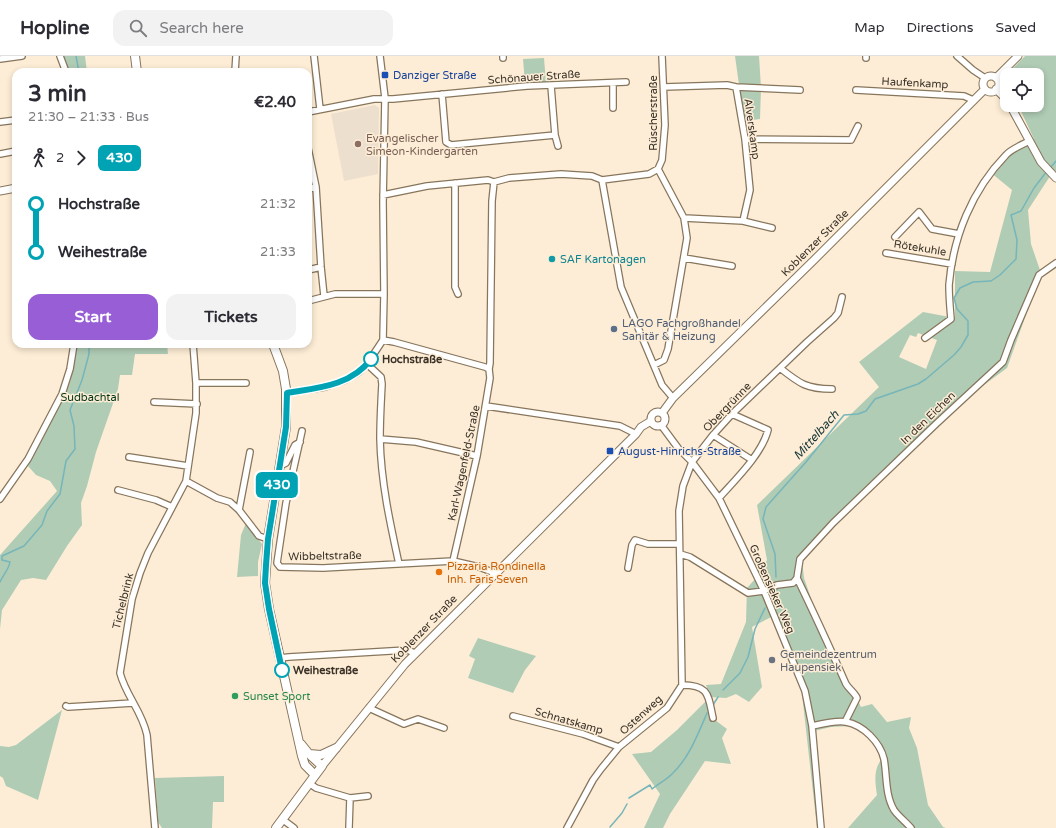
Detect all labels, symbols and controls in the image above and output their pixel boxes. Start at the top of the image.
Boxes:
search box [113,10,393,46]
text: Hopline [20,17,89,39]
icon: search [127,17,149,39]
text: Search here [159,19,244,37]
text: Map [854,19,885,36]
text: Directions [907,19,974,36]
text: Saved [996,19,1036,36]
street label: Schönauer Straße [487,67,581,87]
map controls [1000,68,1044,112]
button: locate [1000,68,1044,112]
place label: Danziger Straße [393,69,477,82]
marker: Danziger Straße [380,70,390,80]
street label: Rüscherstraße [647,75,660,151]
street label: Haufenkamp [881,75,949,91]
text: 3 min [28,81,87,107]
text: €2.40 [254,93,296,111]
street label: Alverskamp [741,98,763,160]
text: 21:30 – 21:33 · Bus [28,109,149,125]
place label: Evangelischer Simeon-Kindergarten [366,132,478,158]
marker: Evangelischer Simeon-Kindergarten [353,139,363,149]
icon: walk [28,147,50,169]
icon: forward [70,147,92,169]
text: 430 [106,149,133,166]
text: 2 [56,150,64,166]
text: Hochstraße [58,195,140,213]
text: 21:32 [260,196,296,212]
street label: Koblenzer Straße [779,207,851,279]
street label: Rötekuhle [893,237,947,259]
text: Weihestraße [58,243,147,261]
text: 21:33 [260,244,296,260]
place label: SAF Kartonagen [560,253,646,266]
marker: SAF Kartonagen [547,254,557,264]
button: Start [28,294,158,340]
button: Tickets [166,294,296,340]
place label: LAGO Fachgroßhandel Sanitär & Heizung [622,317,741,343]
marker: LAGO Fachgroßhandel Sanitär & Heizung [609,324,619,334]
marker: Hochstraße [363,351,379,367]
place label: Hochstraße [382,353,443,366]
street label: Obergrünne [700,380,754,434]
street label: In den Eichen [898,389,958,447]
park label: Sudbachtal [61,391,120,404]
street label: Karl-Wagenfeld-Straße [445,404,483,522]
water label: Mittelbach [790,407,842,462]
place label: August-Hinrichs-Straße [618,445,741,458]
marker: August-Hinrichs-Straße [605,446,615,456]
line badge: 430 [254,472,300,498]
text: 430 [264,476,290,493]
street label: Großensieker Weg [747,543,797,635]
street label: Wibbeltstraße [288,549,362,563]
place label: Pizzaria Rondinella Inh. Faris Seven [447,560,546,586]
marker: Pizzaria Rondinella Inh. Faris Seven [434,567,444,577]
street label: Tichelbrink [110,572,136,630]
street label: Koblenzer Straße [388,592,460,666]
place label: Gemeindezentrum Haupensiek [780,648,877,674]
marker: Gemeindezentrum Haupensiek [767,655,777,665]
marker: Weihestraße [274,662,290,678]
place label: Weihestraße [293,664,359,677]
place label: Sunset Sport [243,690,310,703]
marker: Sunset Sport [230,691,240,701]
street label: Ostenweg [617,692,665,738]
street label: Schnatskamp [533,705,605,737]

